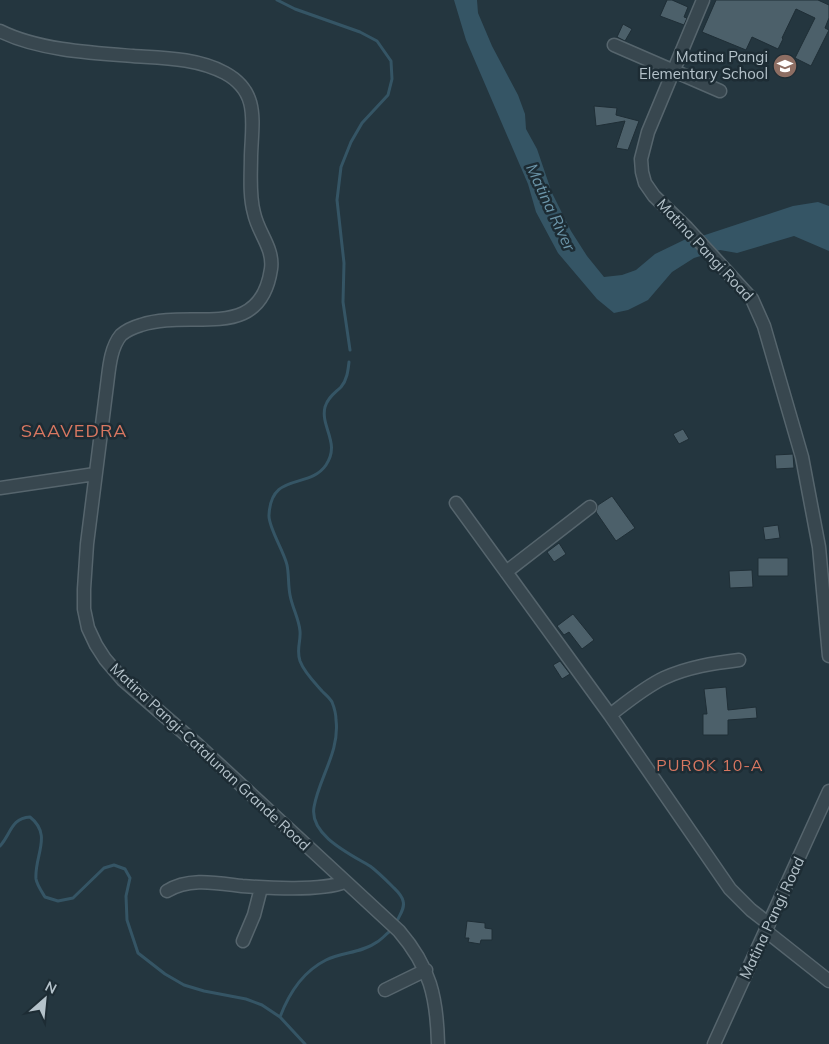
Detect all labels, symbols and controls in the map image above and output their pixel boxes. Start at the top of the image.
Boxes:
place label: Matina Pangi Elementary School [639,47,768,83]
school or university icon: Matina Pangi Elementary School [772,53,798,79]
water label: Matina River [522,160,580,255]
street label: Matina Pangi Road [653,195,758,305]
district label: SAAVEDRA [21,419,127,442]
street label: Matina Pangi-Catalunan Grande Road [106,659,314,854]
district label: PUROK 10-A [656,755,764,775]
street label: Matina Pangi Road [735,854,808,982]
north arrow [20,974,70,1024]
text: N [42,977,60,998]

